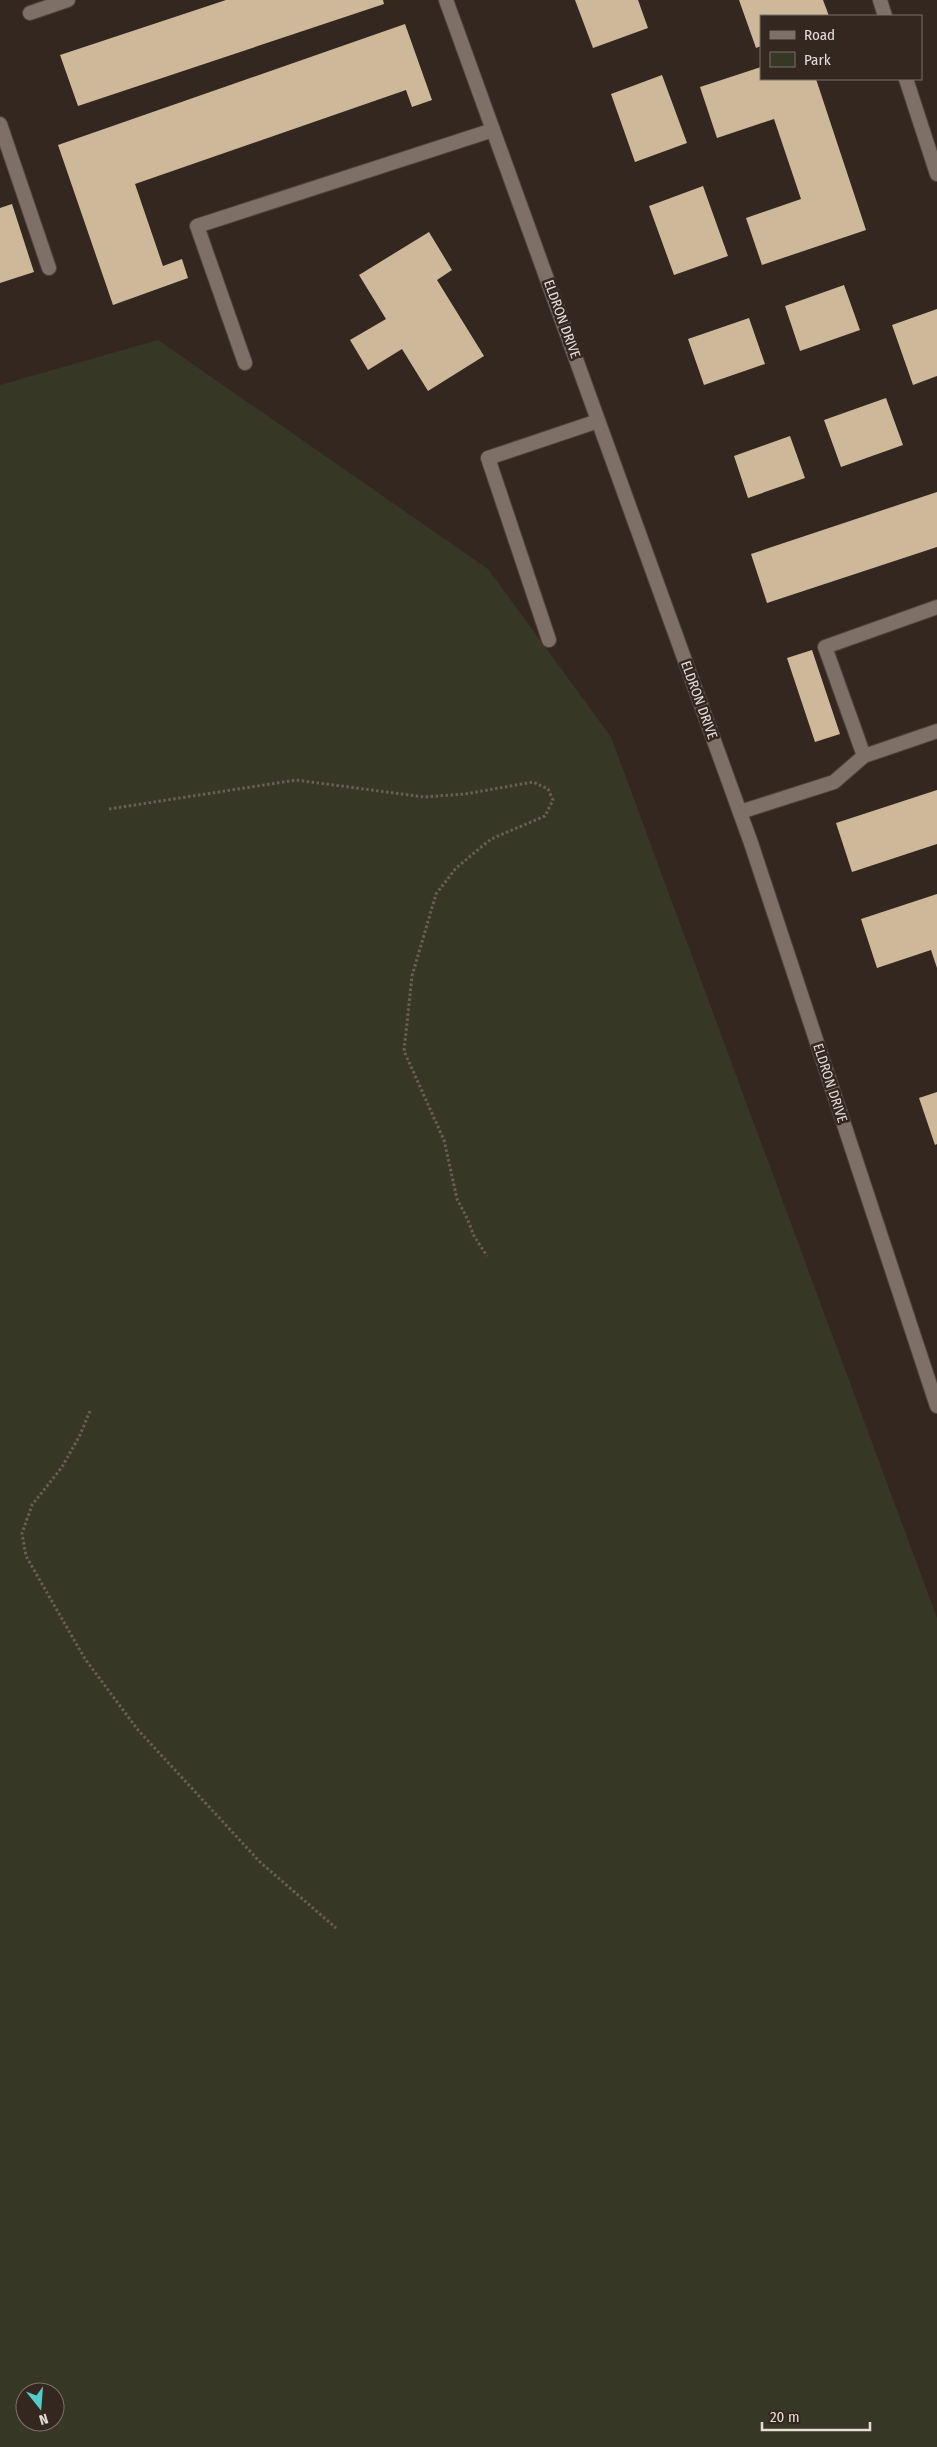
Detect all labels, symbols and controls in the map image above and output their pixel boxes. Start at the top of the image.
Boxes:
legend [760,15,922,80]
text: Road [804,26,835,44]
text: Park [804,51,831,69]
street label: ELDRON DRIVE [540,278,584,361]
street label: ELDRON DRIVE [677,659,721,742]
street label: ELDRON DRIVE [809,1041,851,1125]
north arrow [15,2382,65,2432]
scale bar [762,2400,870,2432]
text: 20 m [770,2408,800,2426]
text: N [37,2410,50,2428]

